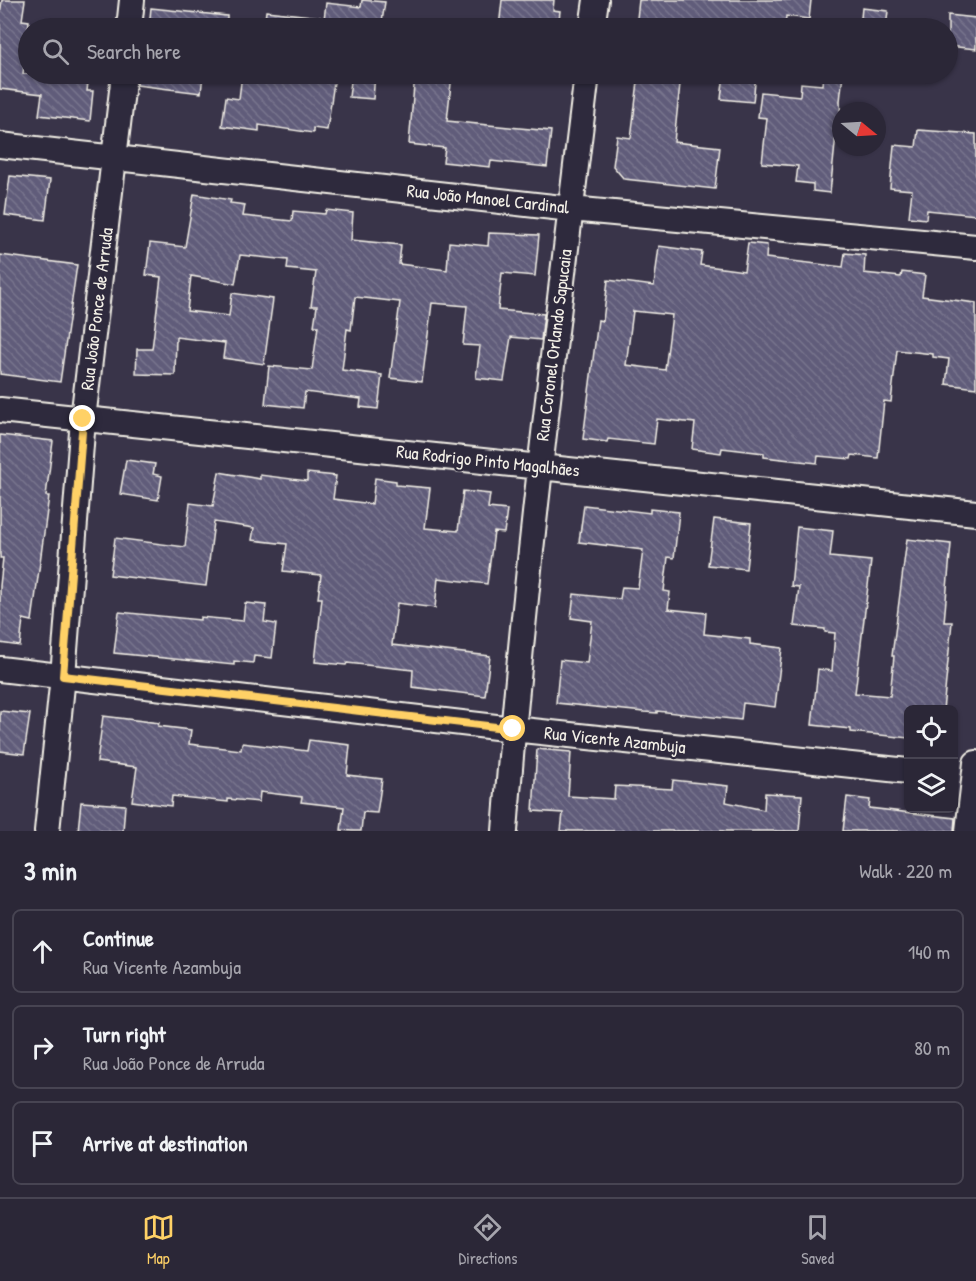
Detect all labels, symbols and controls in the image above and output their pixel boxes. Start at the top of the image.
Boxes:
search box [18,18,958,84]
icon: search [39,35,72,68]
text: Search here [87,36,181,66]
north arrow [832,102,886,156]
street label: Rua João Manoel Cardinal [406,178,571,219]
street label: Rua João Ponce de Arruda [74,226,119,392]
street label: Rua Coronel Orlando Sapucaia [529,248,578,442]
route end [69,405,95,431]
street label: Rua Rodrigo Pinto Magalhães [395,438,581,483]
map controls [904,705,958,813]
button: locate [904,705,958,759]
route start [499,715,525,741]
street label: Rua Vicente Azambuja [543,720,687,759]
button: layers [904,759,958,813]
text: 3 min [24,853,77,888]
text: Walk · 220 m [859,857,952,884]
text: Continue [83,923,154,953]
icon: ahead [26,935,59,968]
text: 140 m [908,938,950,965]
text: Rua Vicente Azambuja [83,953,241,980]
text: Turn right [83,1019,166,1049]
icon: right [26,1031,59,1064]
text: 80 m [914,1034,950,1061]
text: Rua João Ponce de Arruda [83,1049,265,1076]
icon: arrive [26,1127,59,1160]
text: Arrive at destination [83,1128,248,1158]
tab: Map [142,1211,175,1269]
tab: Directions [459,1211,517,1269]
tab: Saved [801,1211,834,1269]

